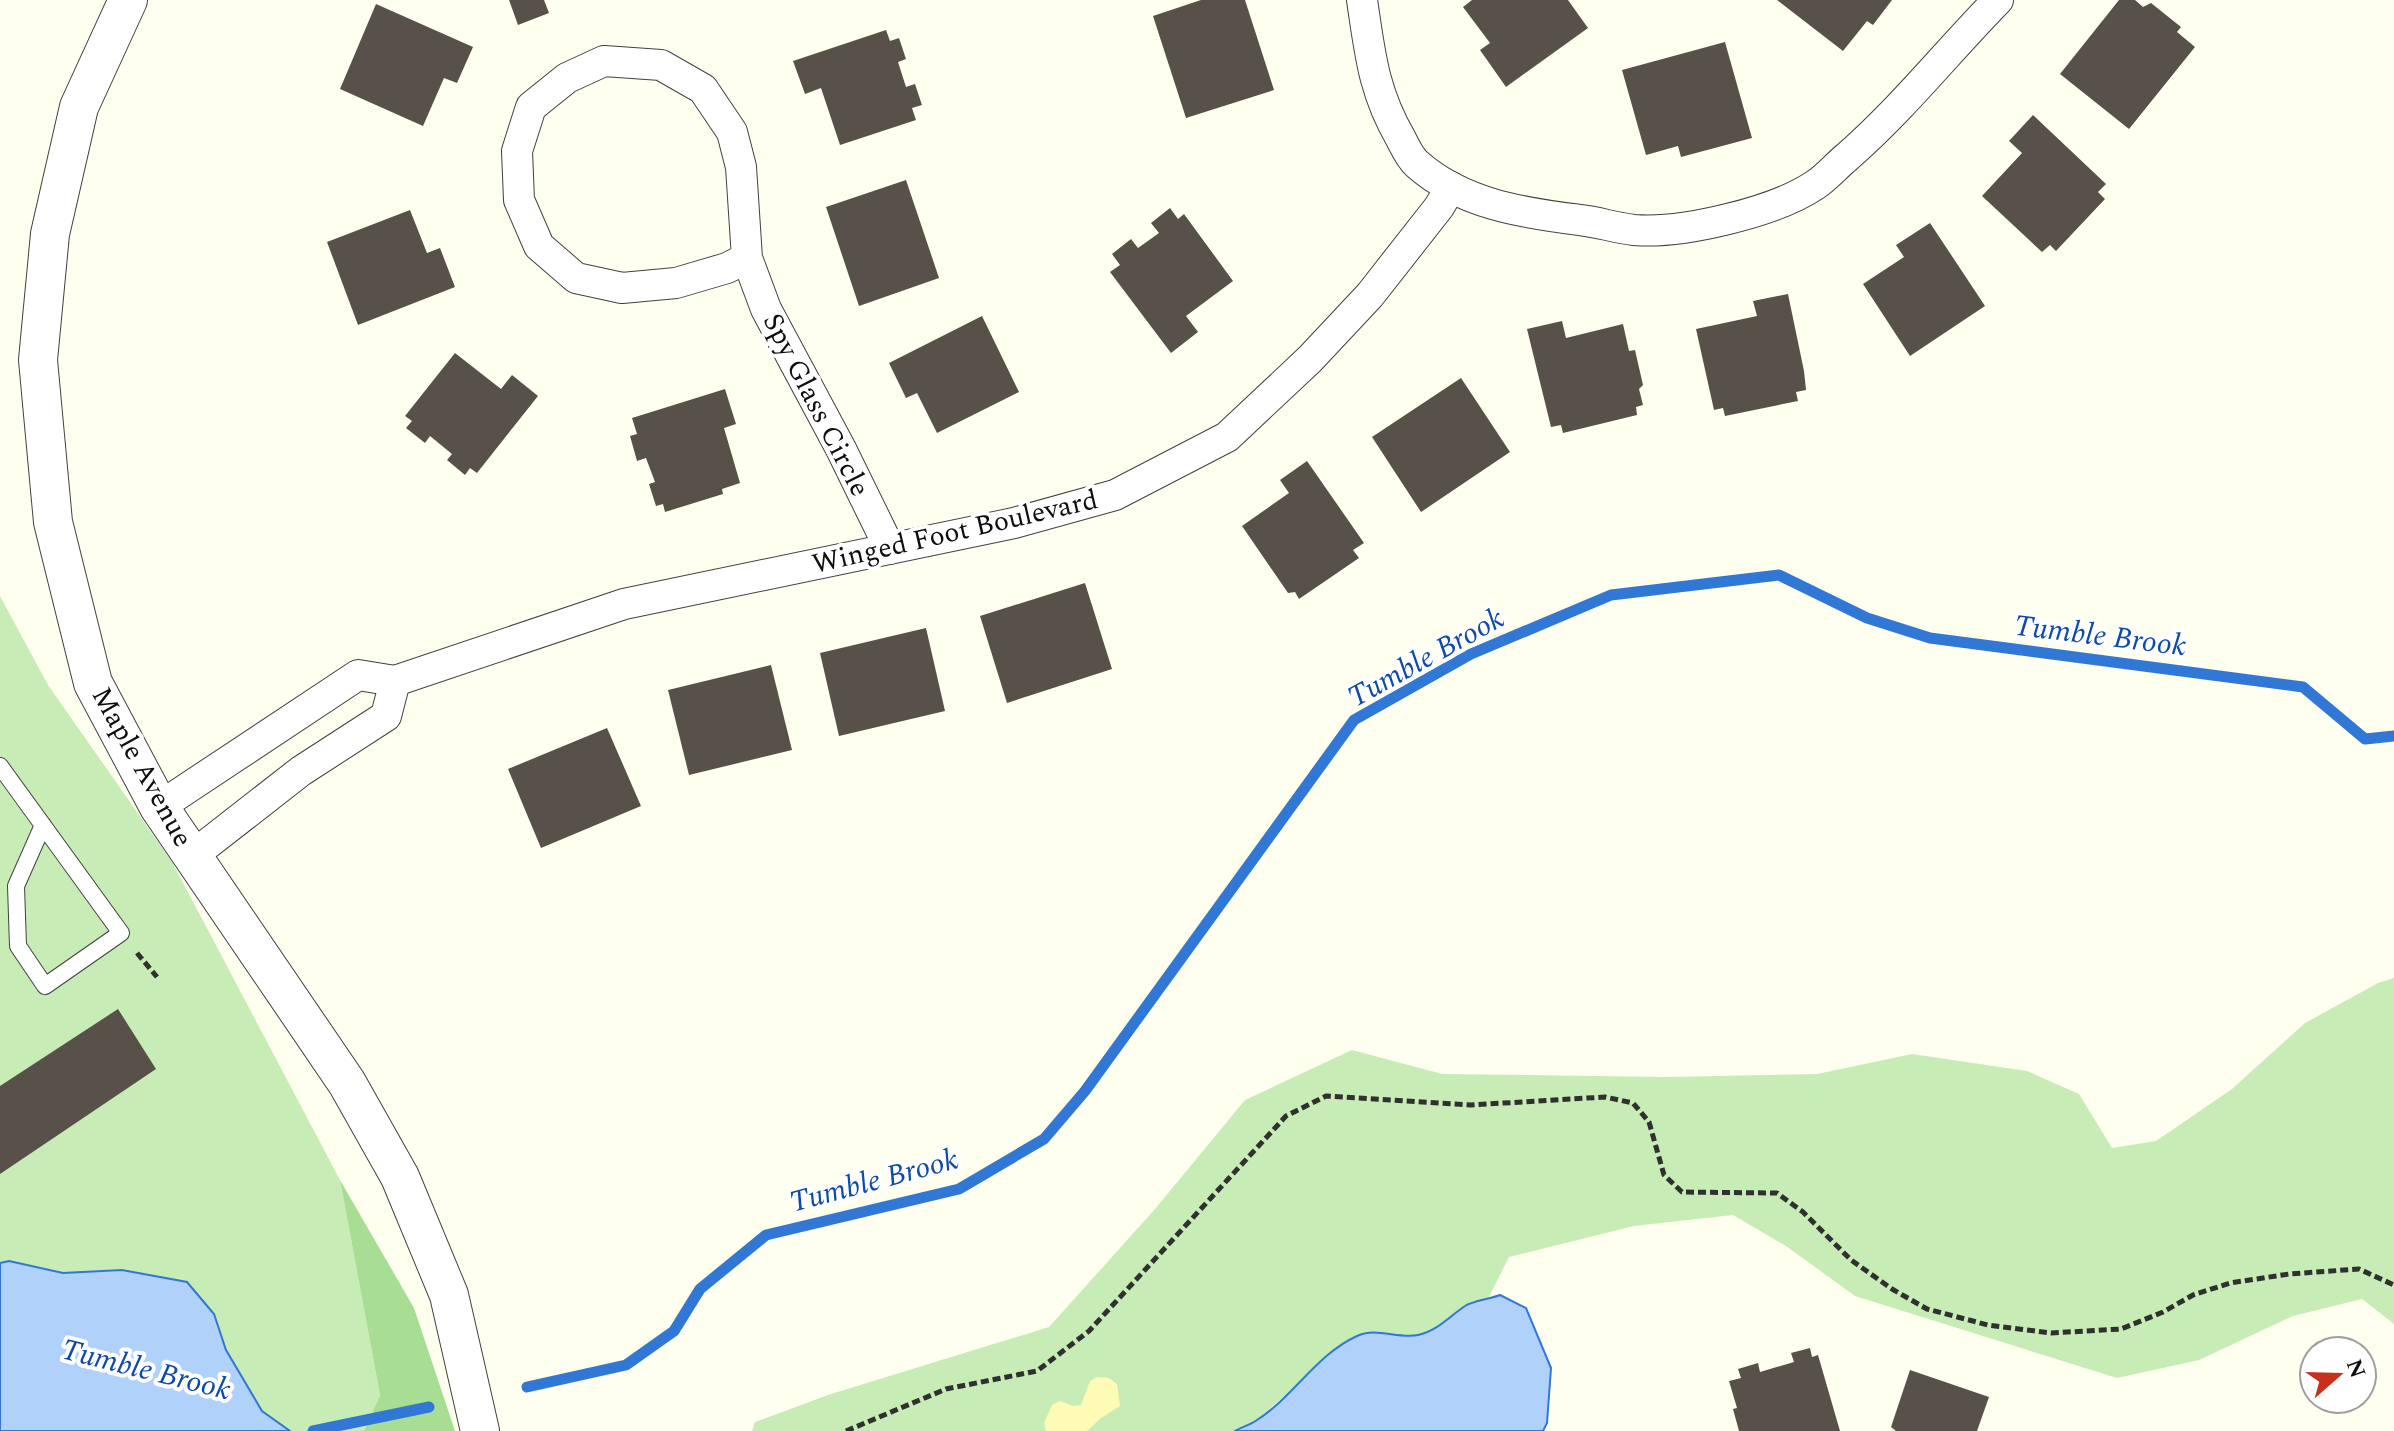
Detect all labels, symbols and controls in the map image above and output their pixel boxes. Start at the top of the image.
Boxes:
street label: Spy Glass Circle [751,306,881,504]
street label: Winged Foot Boulevard [808,478,1102,586]
water label: Tumble Brook [1339,596,1513,720]
water label: Tumble Brook [2011,603,2189,669]
street label: Maple Avenue [80,679,204,855]
water label: Tumble Brook [784,1136,964,1226]
water label: Tumble Brook [56,1327,236,1413]
north arrow [2298,1335,2378,1415]
text: N [2337,1355,2374,1383]

